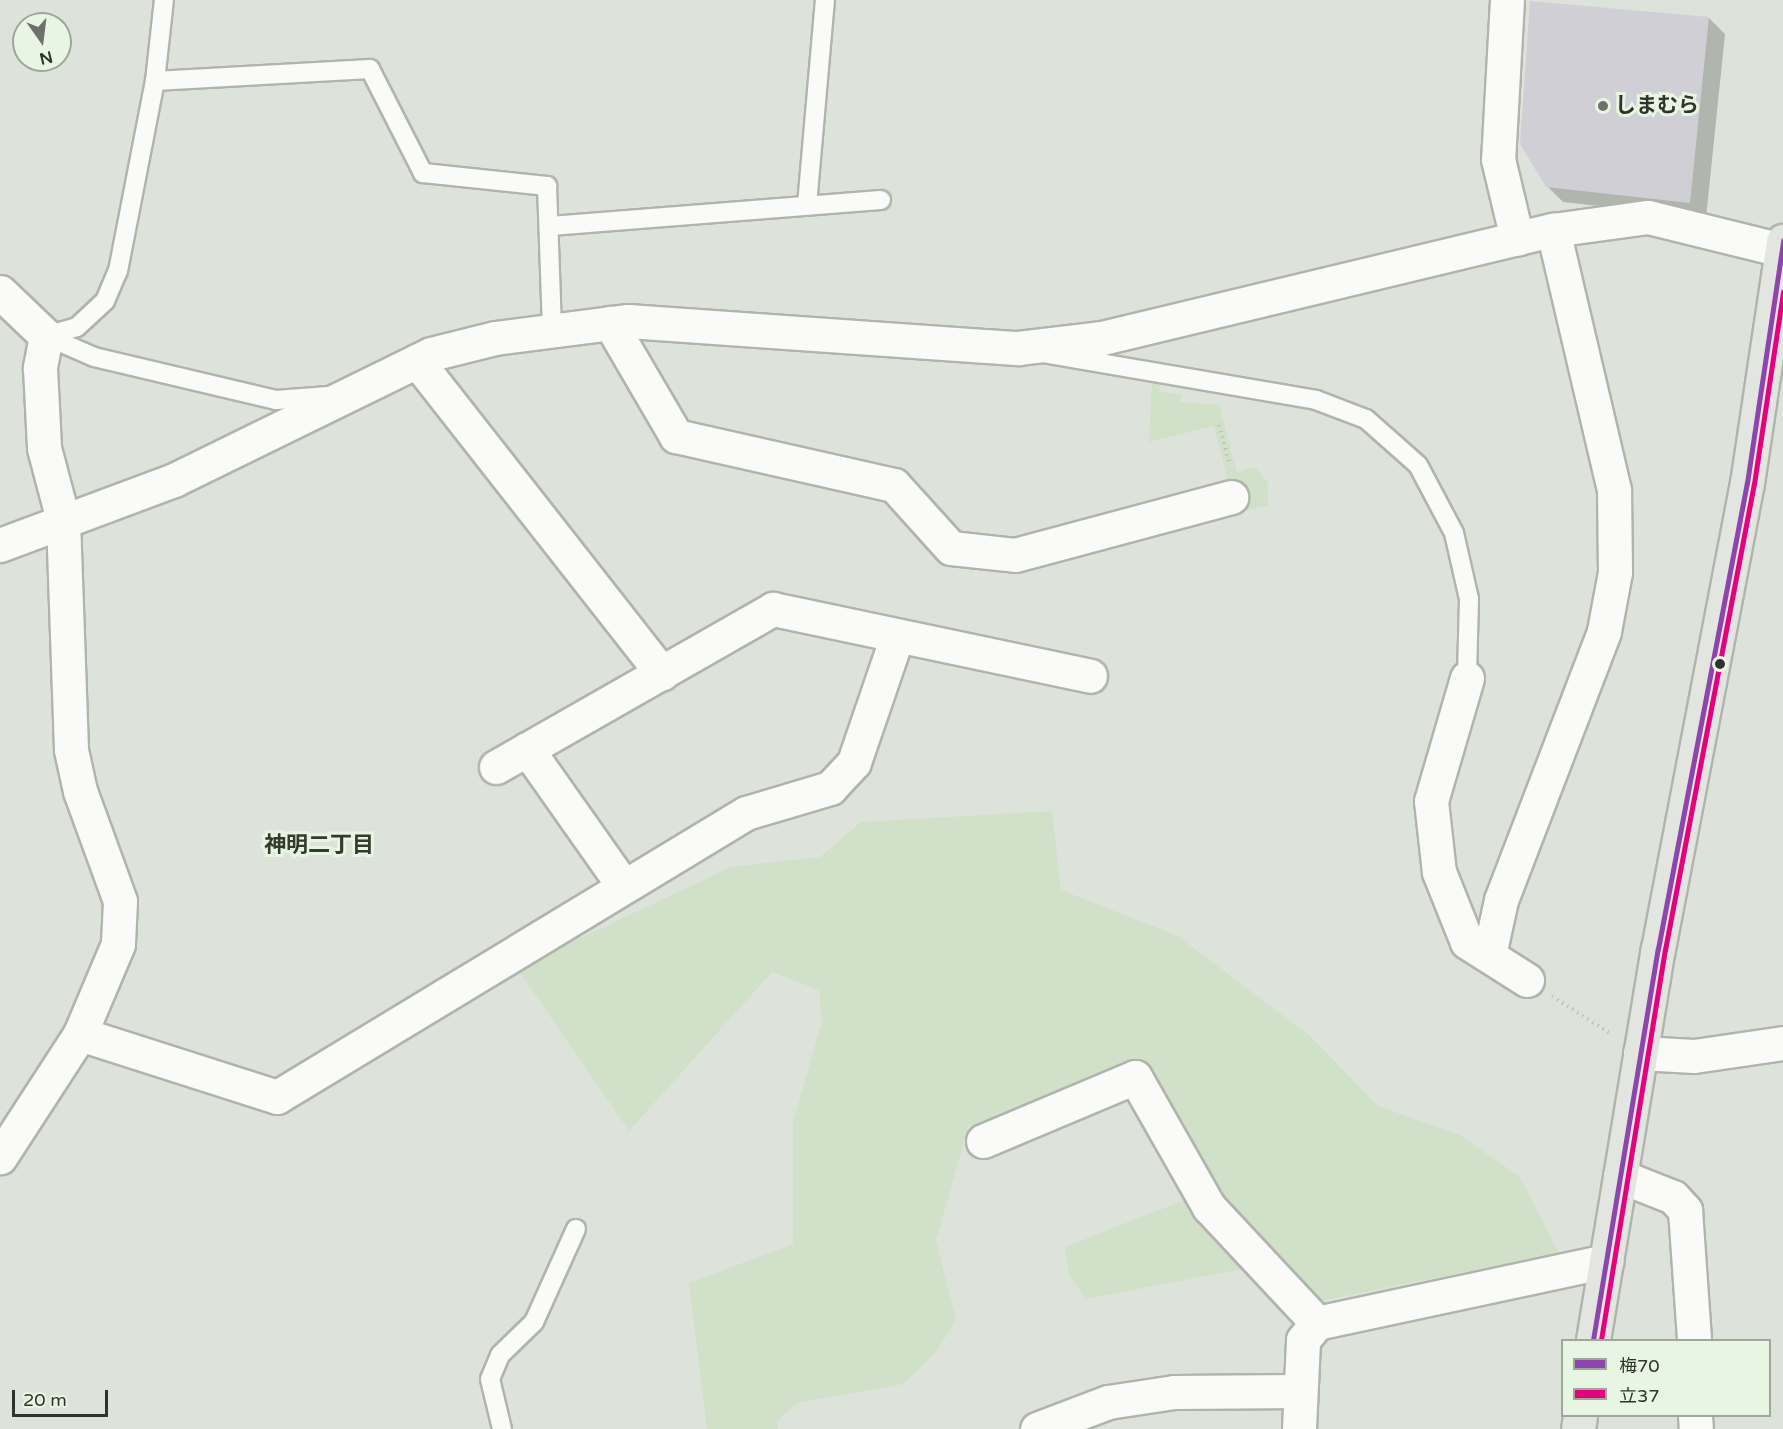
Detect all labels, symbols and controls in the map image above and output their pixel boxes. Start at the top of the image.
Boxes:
north arrow [12,12,72,72]
text: N [37,46,55,69]
place label: しまむら [1615,93,1699,119]
marker: しまむら [1596,99,1610,113]
unlabelled marker [1714,658,1726,670]
district label: 神明二丁目 [264,833,374,859]
legend [1561,1339,1771,1417]
text: 梅70 [1619,1355,1660,1377]
scale bar [15,1378,111,1416]
text: 立37 [1619,1385,1660,1407]
text: 20 m [23,1389,67,1411]

